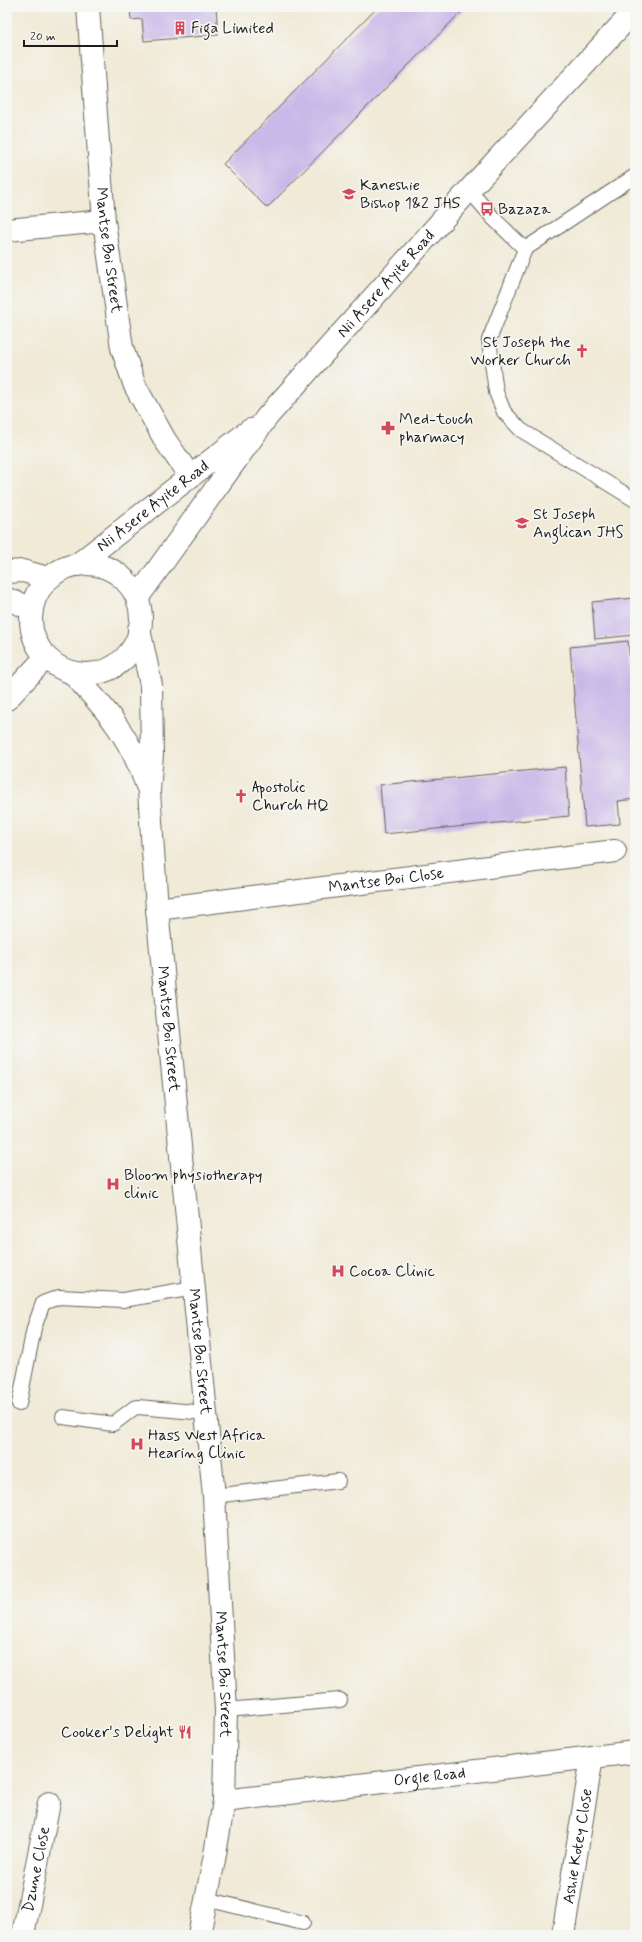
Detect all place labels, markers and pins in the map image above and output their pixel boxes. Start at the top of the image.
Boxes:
place label: Figa Limited [191,18,274,40]
building icon: Figa Limited [172,20,188,36]
place label: Kaneshie Bishop 1&2 JHS [360,175,460,214]
school or university icon: Kaneshie Bishop 1&2 JHS [341,186,357,202]
place label: Bazaza [498,199,551,220]
bus stop icon: Bazaza [479,201,495,217]
place label: St Joseph the Worker Church [470,332,571,371]
church icon: St Joseph the Worker Church [574,343,590,359]
place label: Med-touch pharmacy [399,409,473,448]
pharmacy icon: Med-touch pharmacy [380,420,396,436]
place label: St Joseph Anglican JHS [533,504,624,544]
school or university icon: St Joseph Anglican JHS [514,515,530,531]
place label: Apostolic Church HQ [252,777,330,816]
church icon: Apostolic Church HQ [233,788,249,804]
place label: Bloom physiotherapy clinic [124,1165,262,1204]
hospital icon: Bloom physiotherapy clinic [105,1176,121,1192]
place label: Cocoa Clinic [349,1261,435,1282]
hospital icon: Cocoa Clinic [330,1263,346,1279]
place label: Hass West Africa Hearing Clinic [148,1425,266,1464]
hospital icon: Hass West Africa Hearing Clinic [129,1436,145,1452]
place label: Cooker's Delight [61,1722,174,1743]
restaurant icon: Cooker's Delight [177,1724,193,1740]

